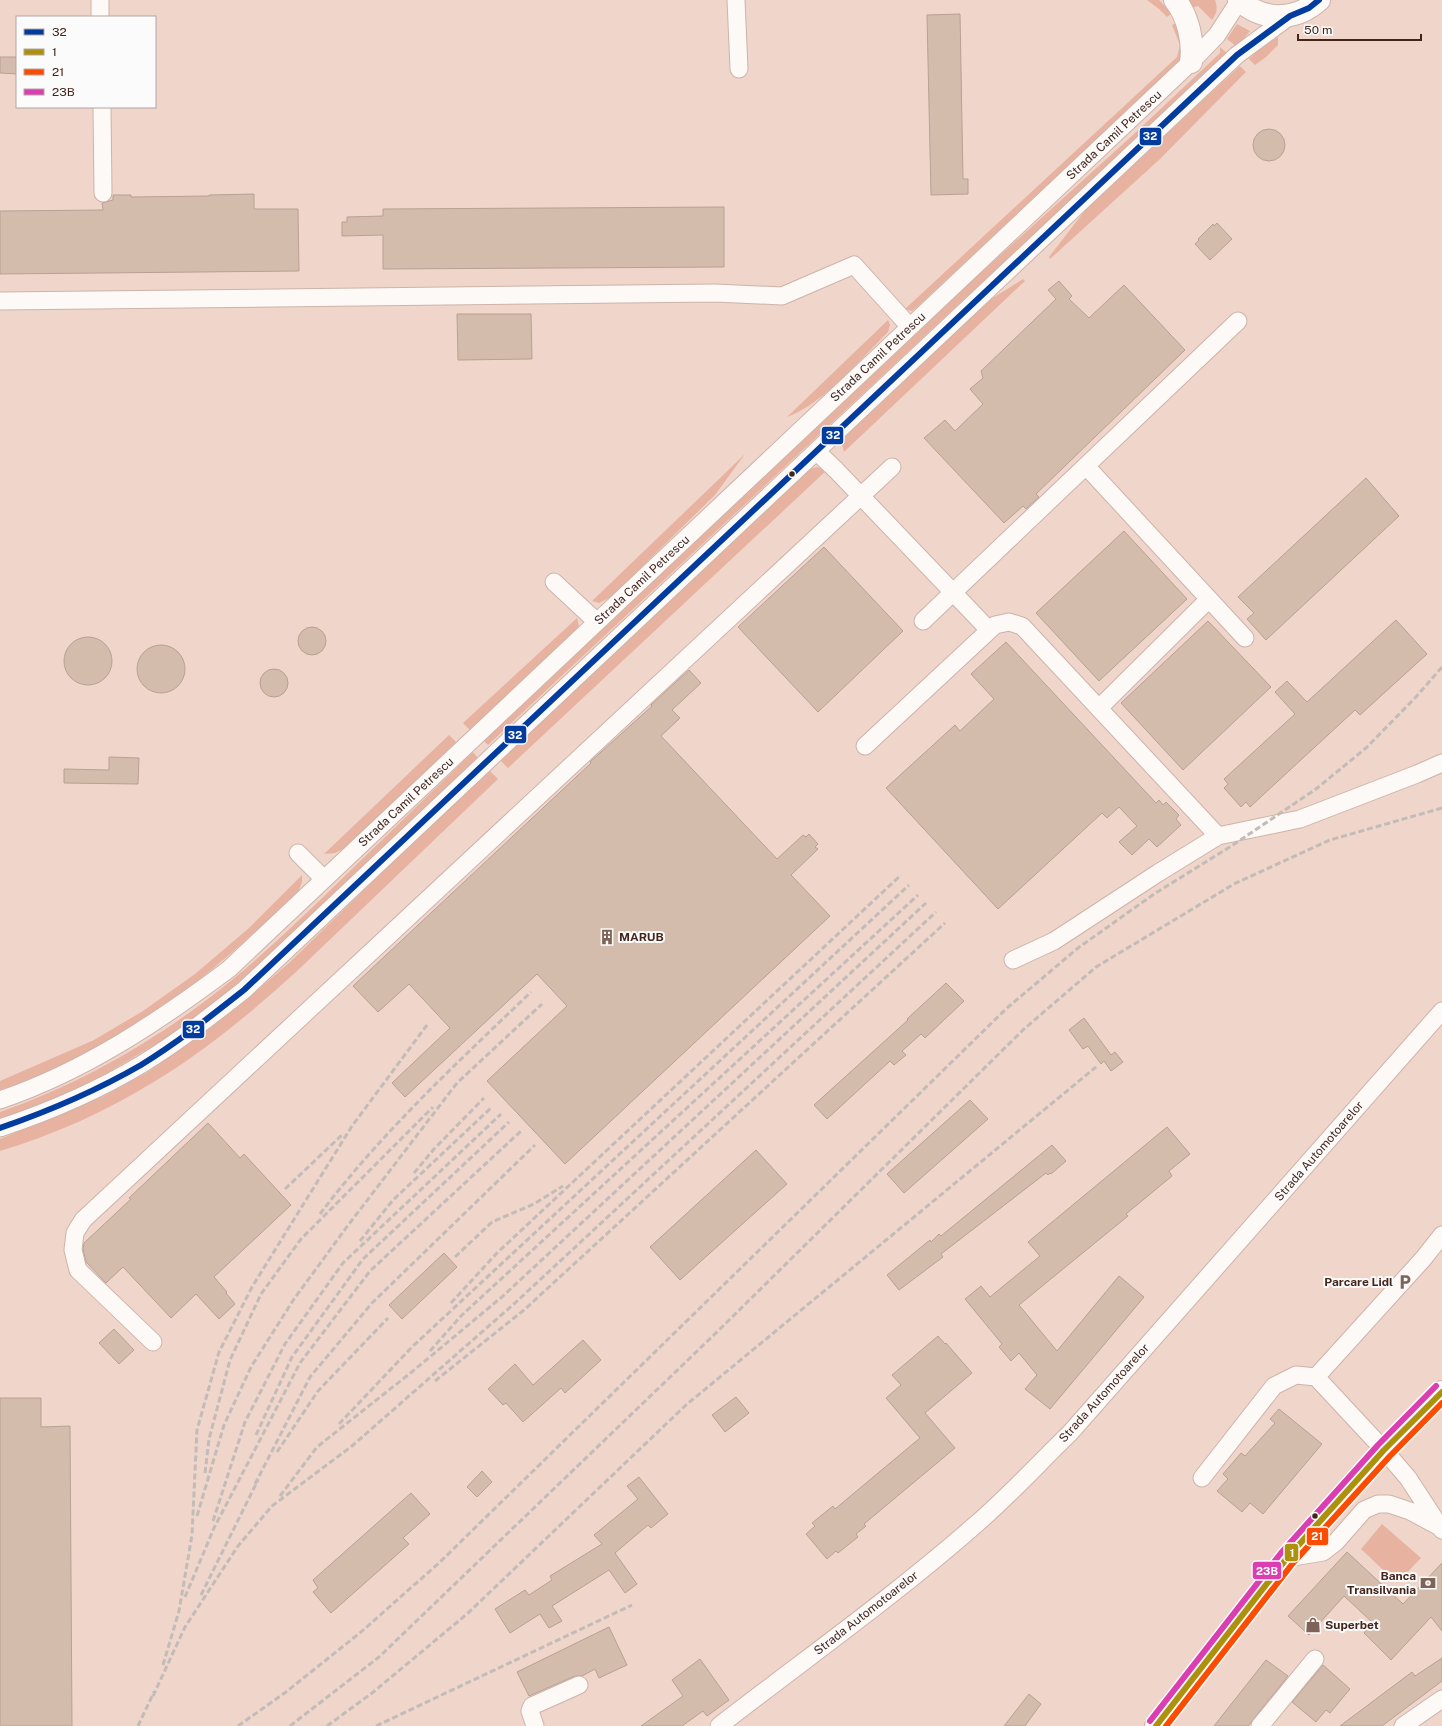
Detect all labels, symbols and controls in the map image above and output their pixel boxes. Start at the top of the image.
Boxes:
legend [16,16,156,108]
scale bar [1298,16,1421,42]
text: 50 m [1304,23,1332,37]
text: 32 [52,25,67,39]
text: 1 [52,45,57,59]
text: 21 [52,65,64,79]
text: 23B [52,85,75,99]
street label: Strada Camil Petrescu [1064,87,1164,183]
line badge: 32 [1139,127,1162,146]
text: 32 [1143,130,1157,142]
street label: Strada Camil Petrescu [828,309,928,405]
line badge: 32 [821,426,844,445]
text: 32 [826,429,840,441]
unlabelled marker [787,469,797,479]
street label: Strada Camil Petrescu [592,532,692,628]
line badge: 32 [504,725,527,744]
text: 32 [508,729,522,741]
street label: Strada Camil Petrescu [356,754,456,850]
building icon: MARUB [598,928,616,946]
place label: MARUB [619,930,664,944]
line badge: 32 [182,1020,205,1039]
text: 32 [186,1023,200,1035]
street label: Strada Automotoarelor [1272,1098,1366,1204]
parking icon: Parcare Lidl [1396,1273,1414,1291]
place label: Parcare Lidl [1324,1275,1393,1289]
street label: Strada Automotoarelor [1056,1341,1152,1445]
unlabelled marker [1310,1511,1320,1521]
line badge: 21 [1306,1527,1329,1546]
text: 21 [1311,1530,1323,1542]
line badge: 1 [1284,1543,1299,1562]
text: 1 [1290,1547,1294,1559]
line badge: 23B [1252,1561,1282,1580]
text: 23B [1256,1565,1278,1577]
street label: Strada Automotoarelor [811,1568,921,1658]
place label: Banca Transilvania [1347,1569,1416,1597]
bank icon: Banca Transilvania [1419,1574,1437,1592]
shop icon: Superbet [1304,1616,1322,1634]
place label: Superbet [1325,1618,1379,1632]

